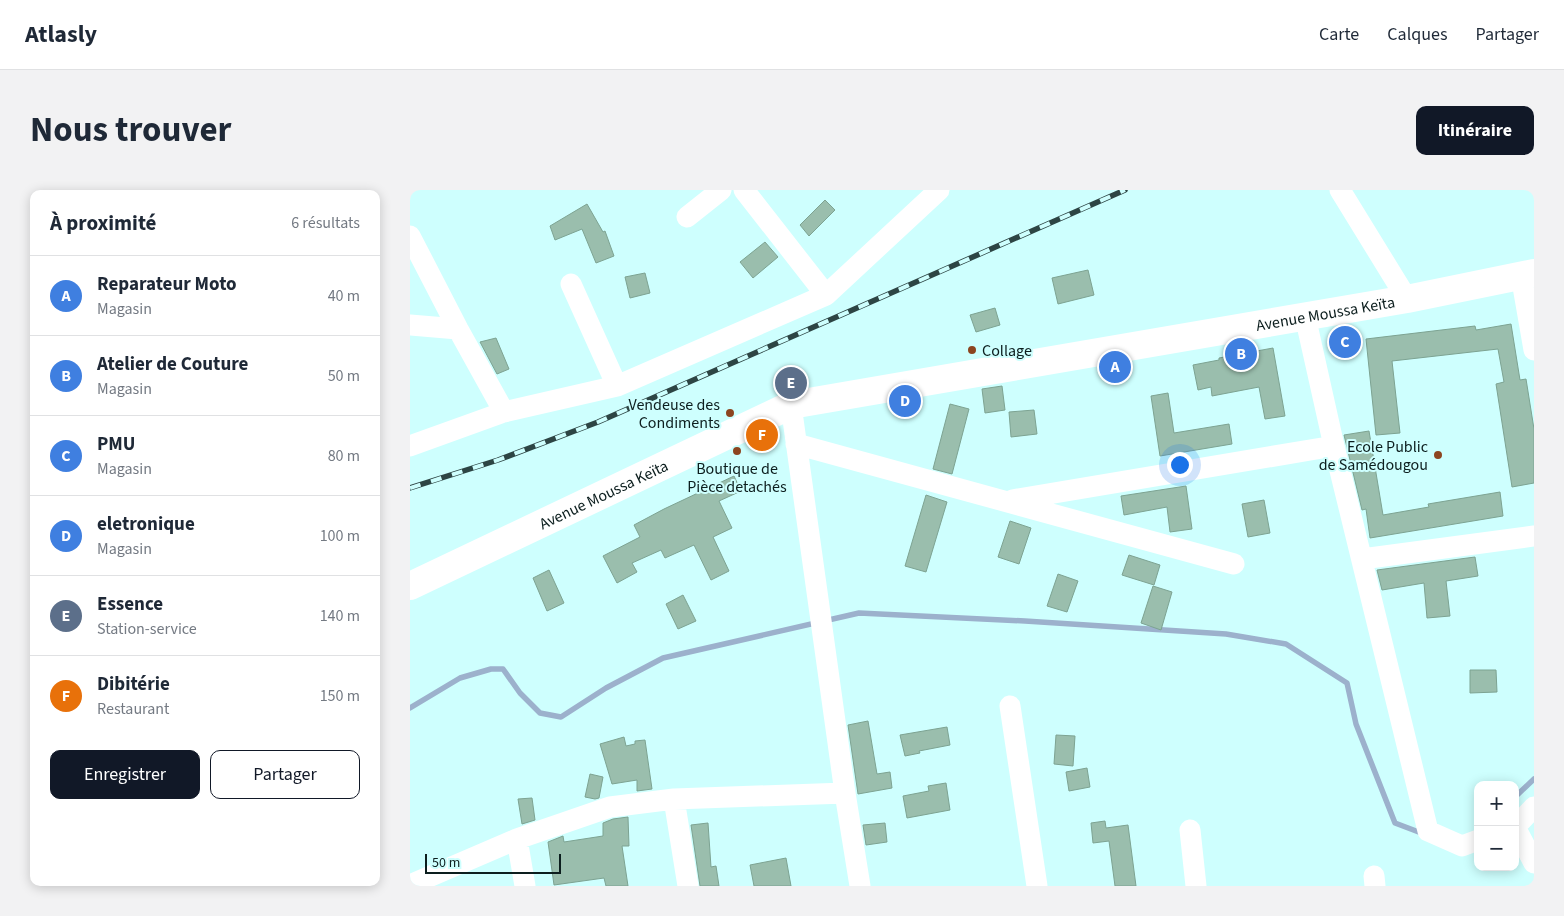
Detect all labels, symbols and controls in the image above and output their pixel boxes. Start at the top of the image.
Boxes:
text: Atlasly [25,17,97,52]
text: Carte [1319,22,1359,47]
text: Calques [1387,22,1447,47]
text: Partager [1475,22,1539,47]
text: Nous trouver [30,105,231,155]
button: Itinéraire [1416,106,1534,155]
text: À proximité [50,208,156,238]
text: 6 résultats [291,212,360,234]
text: Reparateur Moto [97,271,237,298]
text: A [61,285,71,307]
text: 40 m [328,285,360,307]
street label: Avenue Moussa Keïta [1254,291,1397,337]
text: Magasin [97,298,152,320]
pin: C [1329,323,1361,361]
pin: B [1225,335,1257,373]
place label: Collage [982,340,1032,362]
marker: Collage [966,344,978,356]
pin: A [1099,348,1131,386]
text: Atelier de Couture [97,351,248,378]
pin: E [775,364,807,402]
text: B [61,365,71,387]
text: 50 m [328,365,360,387]
text: Magasin [97,378,152,400]
pin: D [889,382,921,420]
place label: Vendeuse des Condiments [628,394,720,434]
marker: Vendeuse des Condiments [724,407,736,419]
pin: F [746,416,778,454]
text: PMU [97,431,135,458]
place label: Ecole Public de Samédougou [1319,436,1428,476]
text: C [61,445,71,467]
text: 80 m [328,445,360,467]
marker: Boutique de Pièce detachés [731,445,743,457]
marker: Ecole Public de Samédougou [1432,449,1444,461]
your location [1167,452,1193,478]
street label: Avenue Moussa Keïta [536,455,672,535]
text: Magasin [97,458,152,480]
place label: Boutique de Pièce detachés [687,458,787,498]
text: eletronique [97,511,195,538]
text: D [61,525,71,547]
text: 100 m [320,525,360,547]
text: Magasin [97,538,152,560]
text: Essence [97,591,163,618]
text: E [62,605,70,627]
text: 140 m [320,605,360,627]
text: Station-service [97,618,197,640]
text: Dibitérie [97,671,170,698]
text: F [62,685,70,707]
text: 150 m [320,685,360,707]
text: Restaurant [97,698,170,720]
button: Enregistrer [50,750,200,799]
button: Partager [210,750,360,799]
map controls [1474,781,1519,871]
button: + [1474,781,1519,826]
button: − [1474,826,1519,871]
scale bar [425,851,561,874]
text: 50 m [432,853,460,873]

